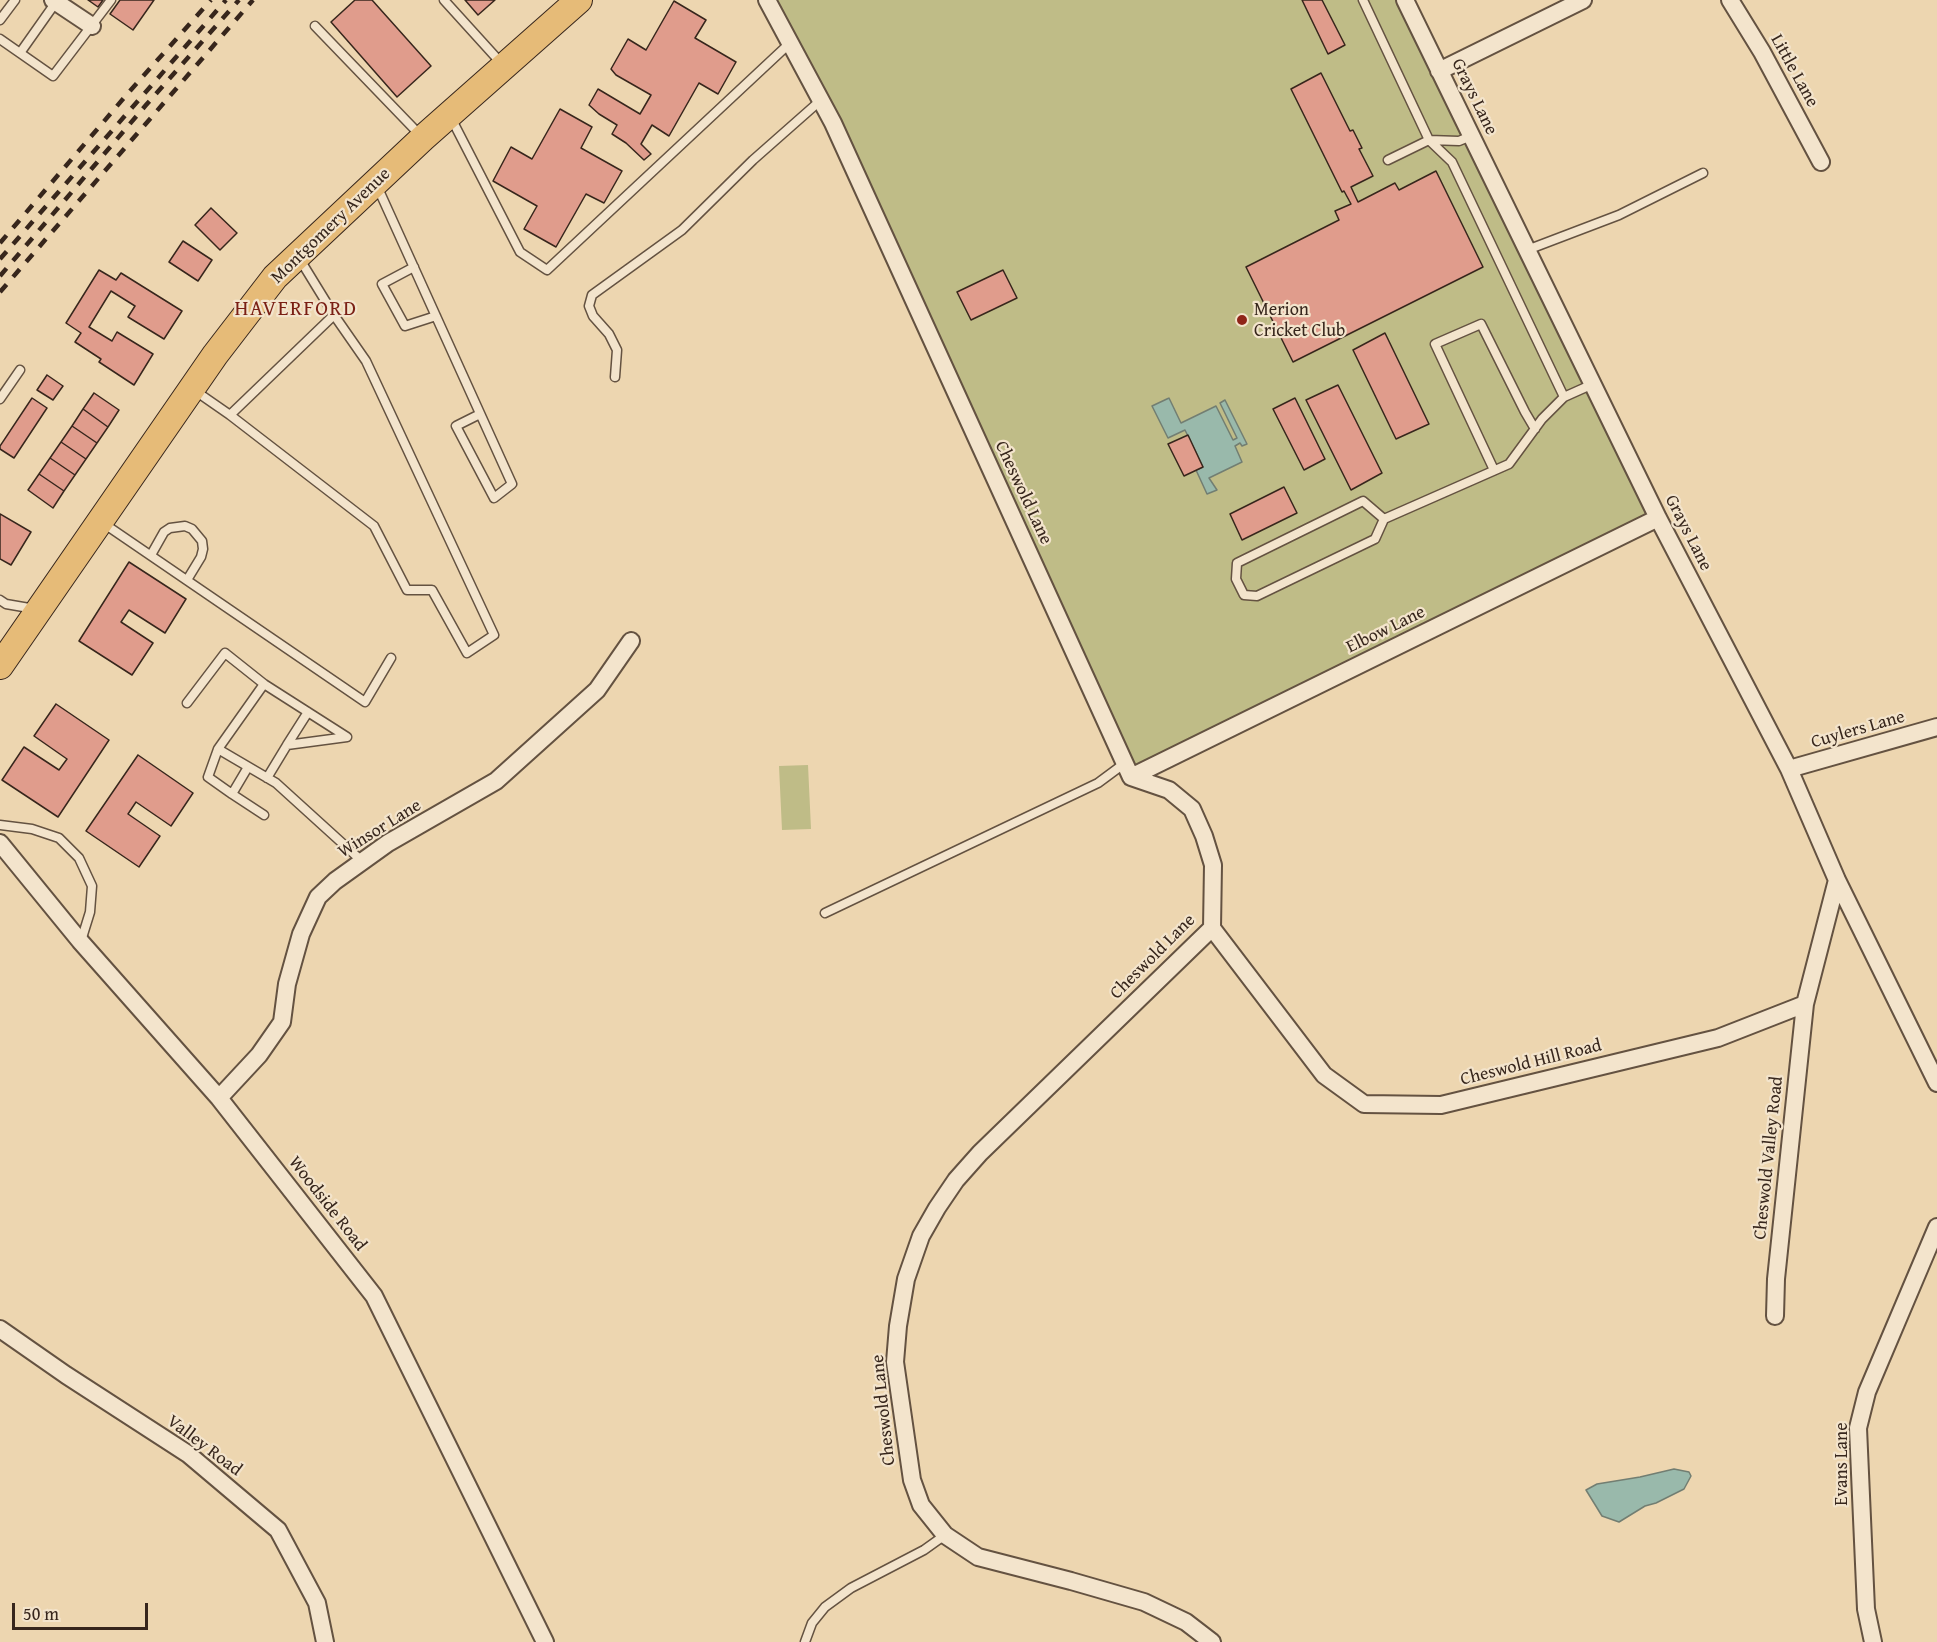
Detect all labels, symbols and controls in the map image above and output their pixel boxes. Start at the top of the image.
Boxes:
street label: Little Lane [1765,31,1823,111]
street label: Grays Lane [1446,55,1502,139]
street label: Montgomery Avenue [267,164,395,288]
district label: HAVERFORD [235,297,357,323]
place label: Merion Cricket Club [1254,299,1345,342]
marker: Merion Cricket Club [1235,313,1249,327]
street label: Cheswold Lane [990,438,1056,548]
street label: Grays Lane [1660,491,1716,575]
street label: Elbow Lane [1343,602,1429,658]
street label: Cuylers Lane [1809,706,1907,754]
street label: Winsor Lane [334,795,426,863]
street label: Cheswold Lane [1106,910,1200,1004]
street label: Cheswold Hill Road [1458,1035,1604,1091]
street label: Cheswold Valley Road [1750,1075,1788,1241]
street label: Woodside Road [283,1152,371,1256]
street label: Cheswold Lane [867,1353,901,1467]
street label: Valley Road [162,1411,246,1481]
street label: Evans Lane [1831,1422,1853,1506]
scale bar [15,1591,152,1629]
text: 50 m [23,1600,59,1627]

